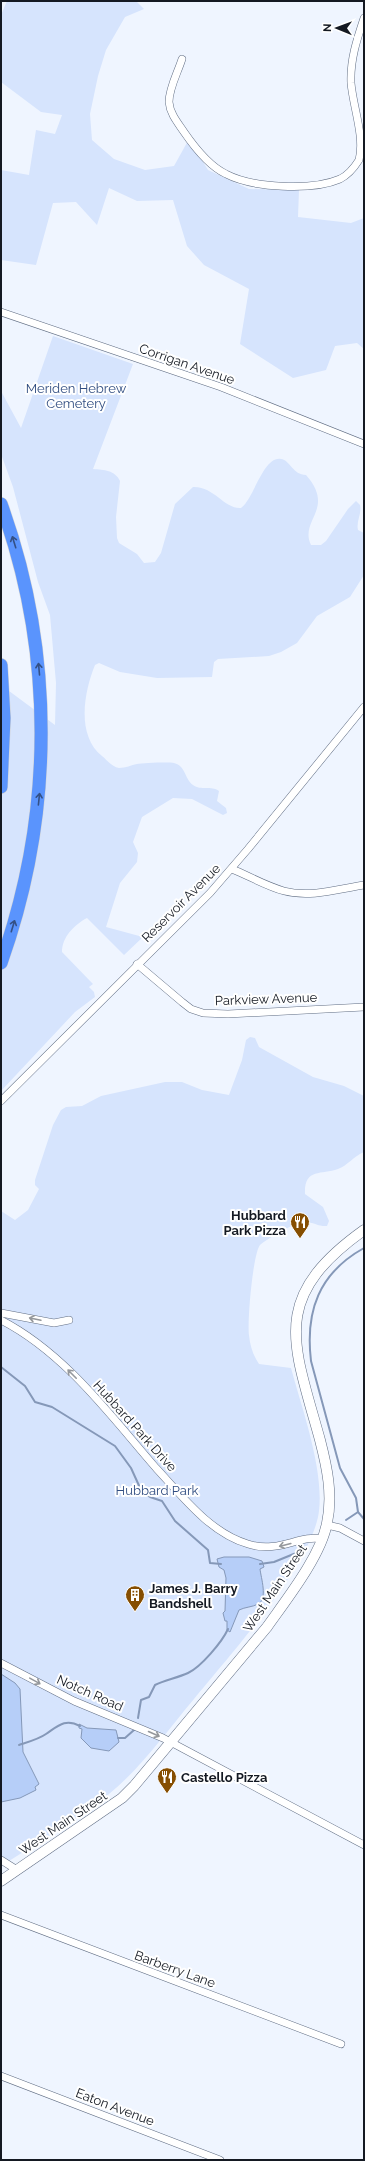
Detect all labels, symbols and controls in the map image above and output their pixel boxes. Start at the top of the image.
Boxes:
north arrow [317,8,357,48]
text: N [321,24,334,32]
street label: Corrigan Avenue [137,341,237,387]
park label: Meriden Hebrew Cemetery [26,381,127,411]
one-way arrow [10,535,17,548]
one-way arrow [35,663,42,676]
one-way arrow [35,793,43,806]
street label: Reservoir Avenue [139,861,223,945]
one-way arrow [10,920,17,933]
street label: Parkview Avenue [215,990,318,1008]
place label: Hubbard Park Pizza [223,1208,287,1238]
restaurant icon: Hubbard Park Pizza [289,1211,311,1239]
one-way arrow [29,1315,42,1323]
one-way arrow [67,1369,77,1379]
street label: Hubbard Park Drive [90,1377,180,1475]
park label: Hubbard Park [116,1483,198,1498]
street label: West Main Street [240,1541,310,1635]
one-way arrow [278,1542,291,1549]
place label: James J. Barry Bandshell [149,1581,238,1611]
building icon: James J. Barry Bandshell [124,1584,146,1612]
street label: Notch Road [55,1672,125,1714]
one-way arrow [29,1678,41,1686]
one-way arrow [148,1731,160,1738]
restaurant icon: Castello Pizza [156,1766,178,1794]
place label: Castello Pizza [181,1770,268,1785]
street label: West Main Street [16,1788,110,1858]
street label: Barberry Lane [133,1947,218,1991]
street label: Eaton Avenue [74,2085,157,2129]

